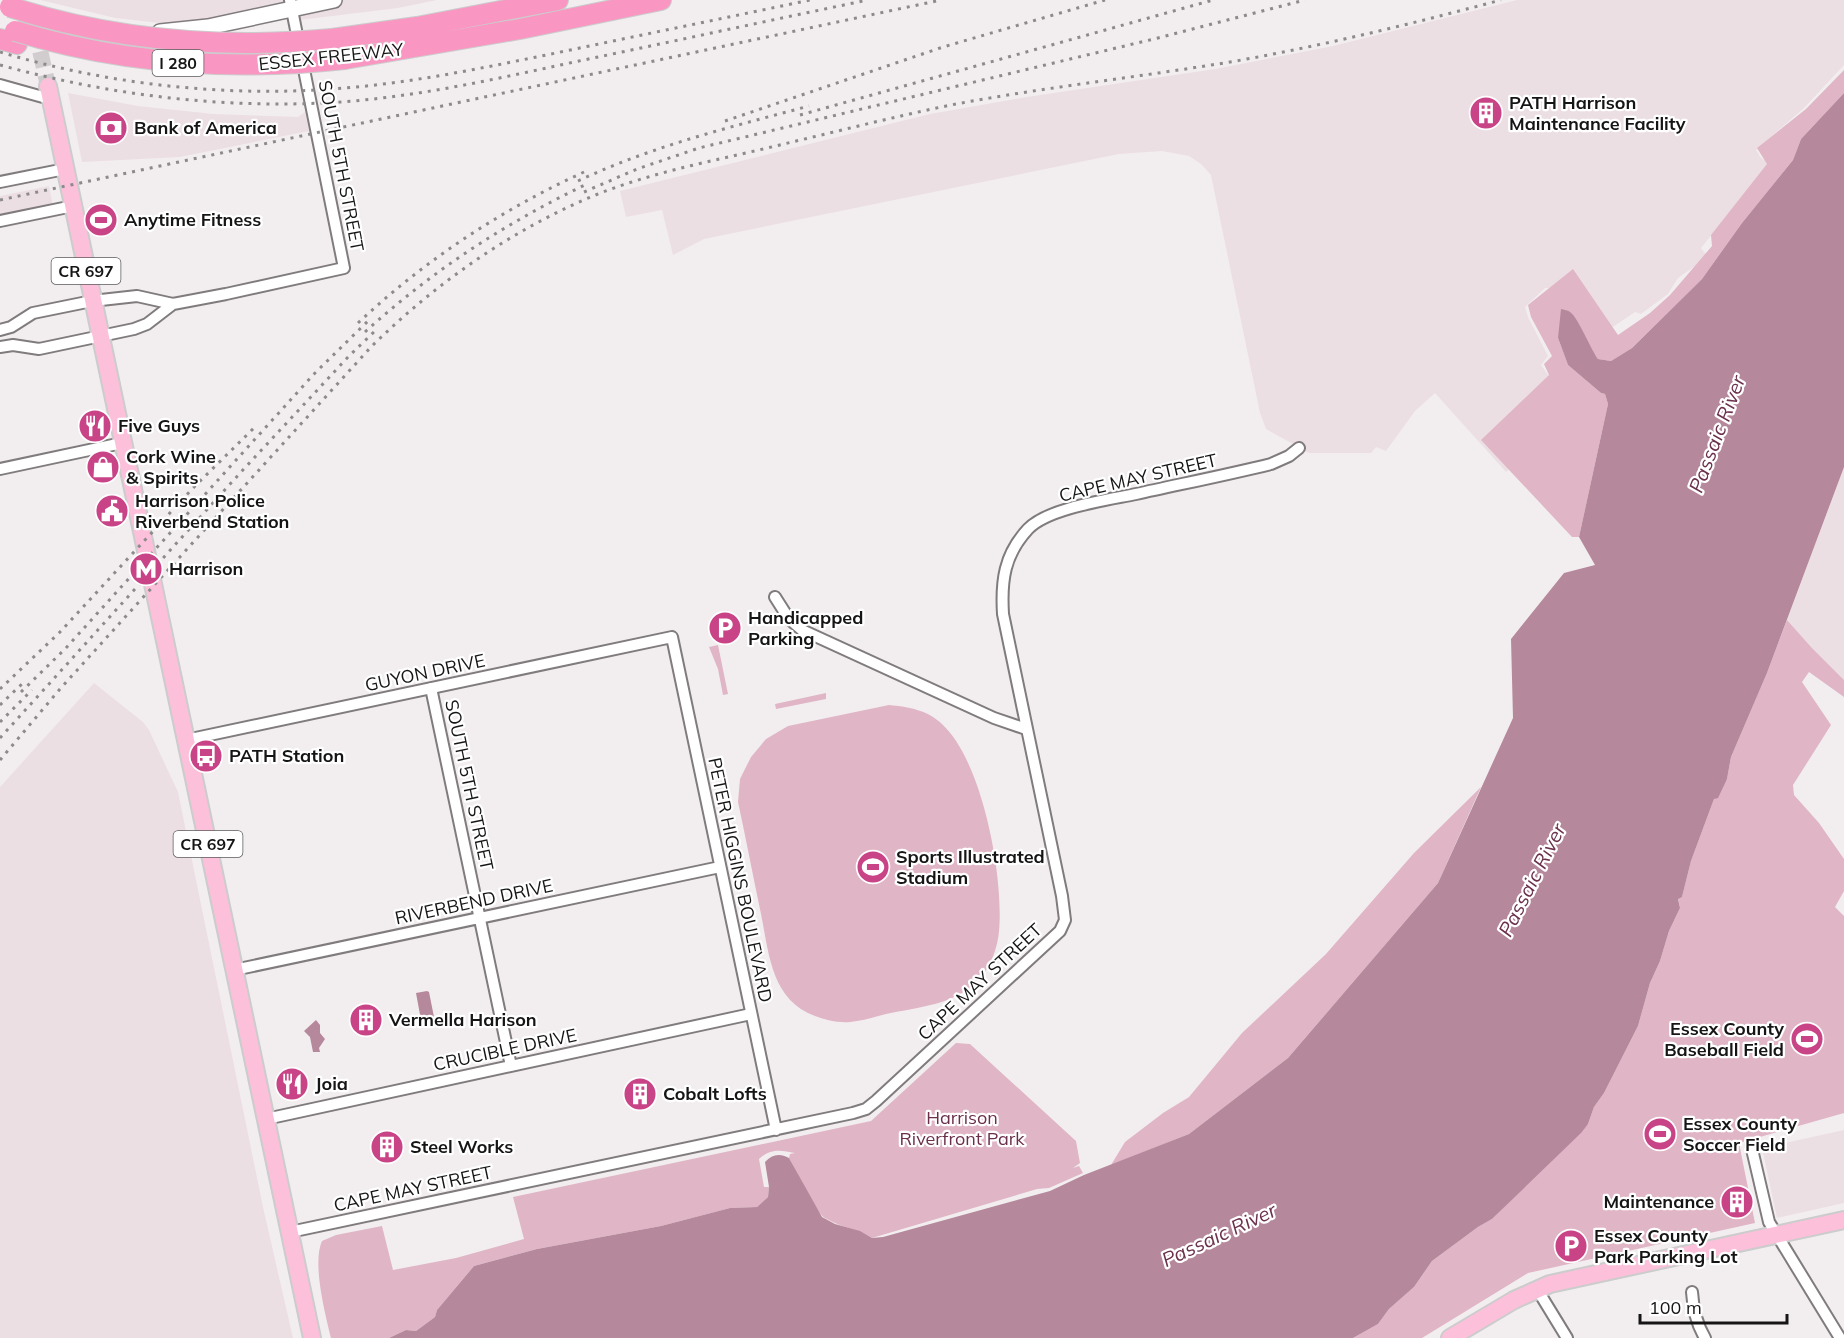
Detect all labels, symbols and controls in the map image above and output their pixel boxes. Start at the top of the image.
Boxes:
street label: ESSEX FREEWAY [257,37,405,76]
road number: I 280 [152,50,204,76]
street label: SOUTH 5TH STREET [314,78,369,254]
place label: PATH Harrison Maintenance Facility [1509,91,1686,135]
building icon: PATH Harrison Maintenance Facility [1468,95,1504,131]
bank icon: Bank of America [93,110,129,146]
place label: Bank of America [134,116,277,139]
sports icon: Anytime Fitness [83,202,119,238]
place label: Anytime Fitness [124,208,261,231]
road number: CR 697 [52,258,121,284]
water label: Passaic River [1683,371,1751,496]
restaurant icon: Five Guys [77,408,113,444]
place label: Five Guys [118,414,200,437]
place label: Cork Wine & Spirits [126,445,216,489]
street label: CAPE MAY STREET [1057,448,1219,507]
shop icon: Cork Wine & Spirits [85,449,121,485]
place label: Harrison Police Riverbend Station [135,489,289,533]
public building icon: Harrison Police Riverbend Station [94,493,130,529]
metro station icon: Harrison [128,551,164,587]
place label: Harrison [169,557,243,580]
place label: Handicapped Parking [748,606,863,650]
parking icon: Handicapped Parking [707,610,743,646]
street label: GUYON DRIVE [363,649,487,696]
street label: SOUTH 5TH STREET [440,697,499,872]
bus stop icon: PATH Station [188,738,224,774]
place label: PATH Station [229,744,344,767]
street label: PETER HIGGINS BOULEVARD [703,755,778,1004]
water label: Passaic River [1492,818,1571,940]
road number: CR 697 [174,831,242,857]
place label: Sports Illustrated Stadium [896,845,1045,889]
sports icon: Sports Illustrated Stadium [855,849,891,885]
street label: RIVERBEND DRIVE [393,874,555,929]
street label: CAPE MAY STREET [913,918,1047,1045]
building icon: Vermella Harison [348,1002,384,1038]
place label: Vermella Harison [388,1008,537,1031]
place label: Essex County Baseball Field [1664,1017,1784,1061]
sports icon: Essex County Baseball Field [1789,1021,1825,1057]
street label: CRUCIBLE DRIVE [431,1023,579,1076]
restaurant icon: Joia [274,1066,310,1102]
place label: Joia [315,1072,348,1095]
building icon: Cobalt Lofts [622,1076,658,1112]
place label: Cobalt Lofts [663,1082,767,1105]
park label: Harrison Riverfront Park [899,1106,1025,1150]
place label: Essex County Soccer Field [1683,1112,1797,1156]
sports icon: Essex County Soccer Field [1642,1116,1678,1152]
building icon: Steel Works [369,1129,405,1165]
place label: Steel Works [410,1135,513,1158]
street label: CAPE MAY STREET [332,1160,494,1217]
building icon: Maintenance [1719,1184,1755,1220]
place label: Maintenance [1603,1190,1714,1213]
water label: Passaic River [1158,1197,1281,1272]
place label: Essex County Park Parking Lot [1594,1224,1738,1268]
parking icon: Essex County Park Parking Lot [1553,1228,1589,1264]
scale bar [1640,1287,1787,1325]
text: 100 m [1649,1296,1702,1319]

